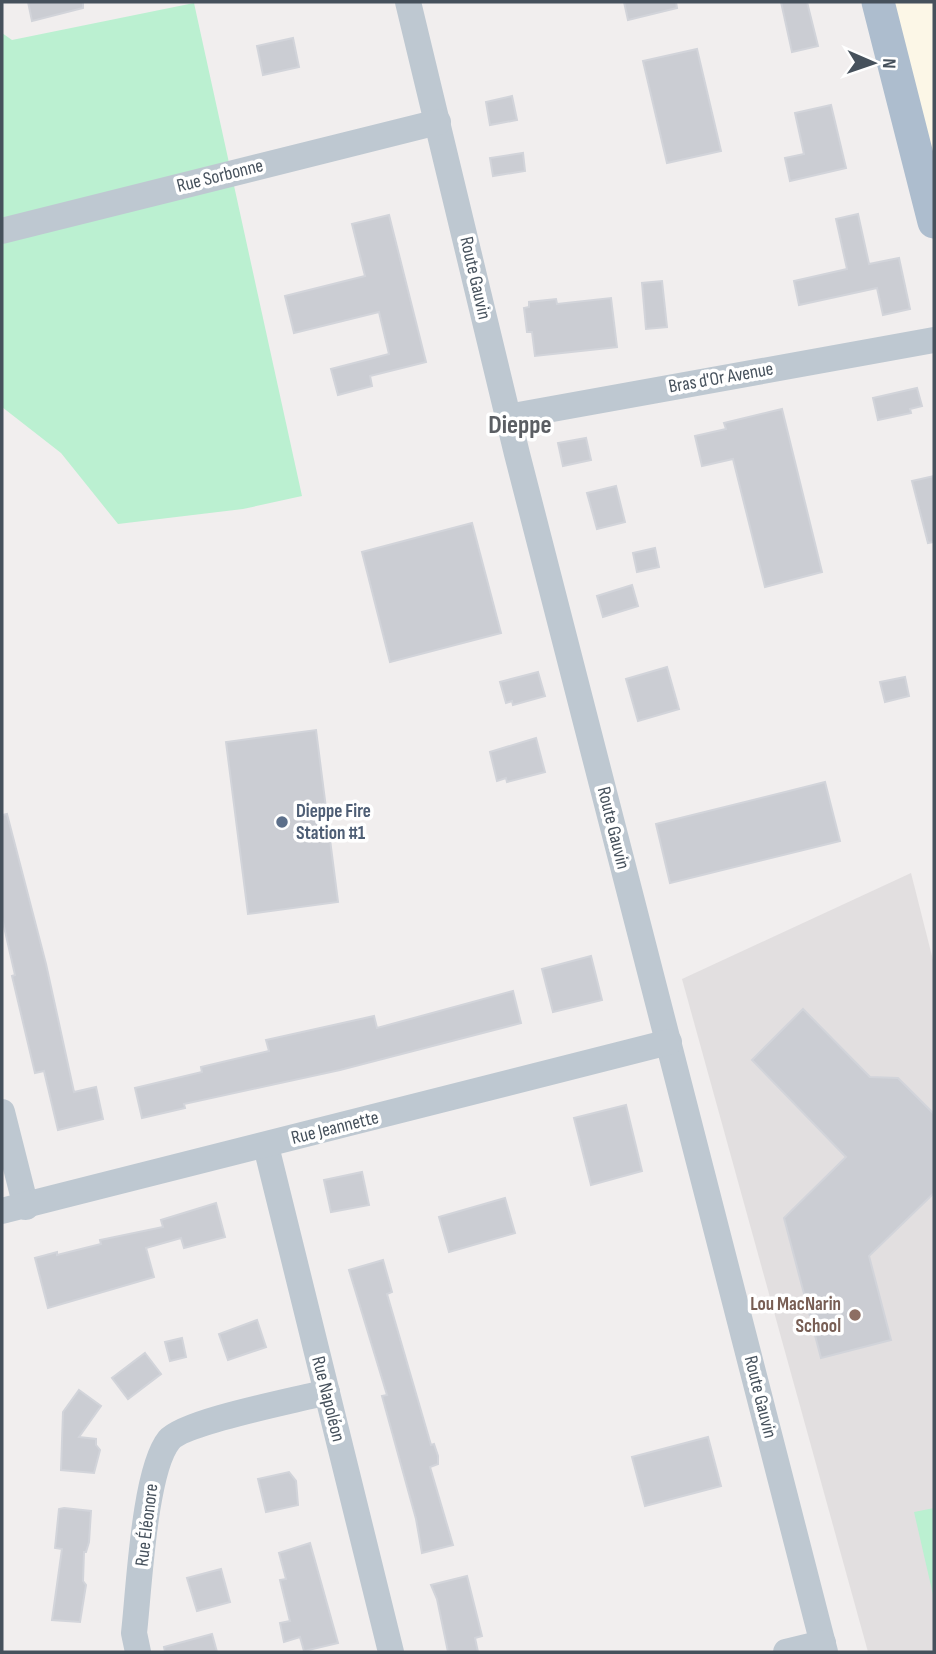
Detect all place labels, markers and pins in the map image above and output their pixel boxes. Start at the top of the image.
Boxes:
place label: Dieppe Fire Station #1 [296,800,371,845]
marker: Dieppe Fire Station #1 [274,814,290,830]
place label: Lou MacNarin School [750,1293,841,1338]
marker: Lou MacNarin School [847,1307,863,1323]

